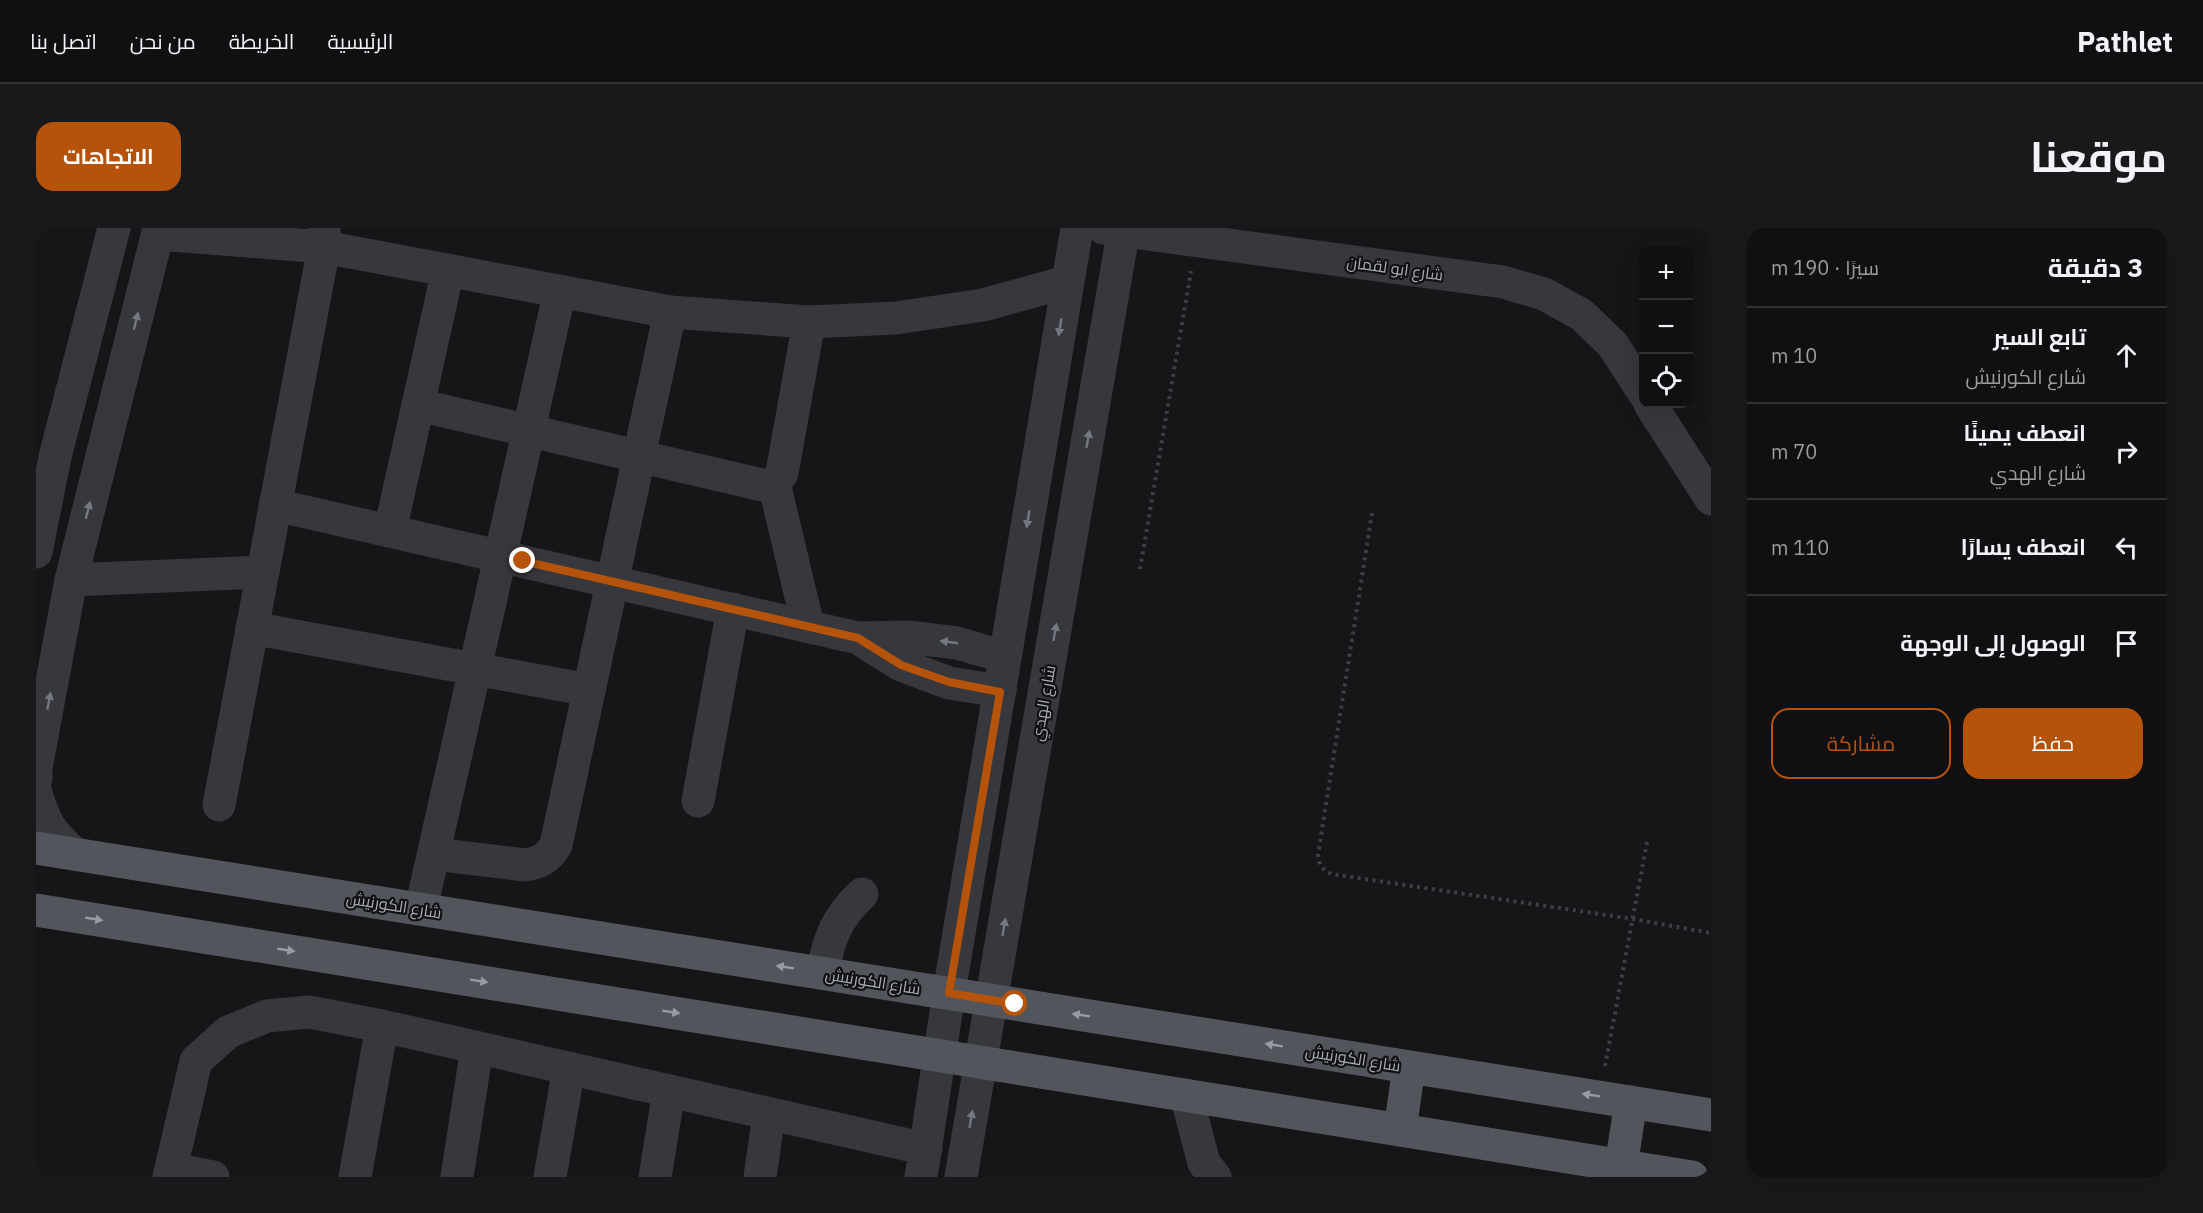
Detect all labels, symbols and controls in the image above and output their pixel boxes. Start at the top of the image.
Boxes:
text: Pathlet [2077,23,2173,60]
text: اتصل بنا [30,27,97,55]
text: من نحن [130,27,196,55]
text: الخريطة [229,27,294,55]
text: الرئيسية [327,27,393,55]
button: الاتجاهات [36,122,181,191]
text: موقعنا [2030,129,2167,184]
map controls [1639,246,1693,408]
button: + [1639,246,1693,300]
text: 3 دقيقة [2048,250,2143,284]
street label: شارع ابو لقمان [1345,251,1445,287]
text: سيرًا · 190 m [1771,254,1879,281]
button: − [1639,300,1693,354]
one-way arrow [131,312,141,330]
one-way arrow [1055,318,1064,337]
text: تابع السير [1993,322,2086,351]
icon: ahead [2110,339,2143,372]
text: 10 m [1771,342,1817,369]
button: locate [1639,354,1693,408]
text: شارع الكورنيش [1966,363,2086,390]
text: انعطف يمينًا [1964,418,2086,447]
one-way arrow [1084,430,1093,449]
icon: right [2110,435,2143,468]
text: 70 m [1771,438,1817,465]
text: شارع الهدي [1990,459,2086,486]
one-way arrow [84,501,94,519]
one-way arrow [1023,510,1032,529]
icon: left [2110,531,2143,564]
text: انعطف يسارًا [1961,532,2086,561]
text: 110 m [1771,534,1829,561]
route end [509,547,535,573]
one-way arrow [1051,622,1060,641]
icon: arrive [2110,627,2143,660]
text: الوصول إلى الوجهة [1900,628,2086,657]
one-way arrow [939,638,958,647]
street label: شارع الهدي [1026,663,1063,743]
one-way arrow [44,691,53,710]
button: مشاركة [1771,708,1951,779]
button: حفظ [1963,708,2143,779]
street label: شارع الكورنيش [345,888,443,924]
one-way arrow [84,915,103,924]
one-way arrow [1000,918,1009,937]
one-way arrow [277,946,296,955]
one-way arrow [775,963,794,972]
street label: شارع الكورنيش [824,964,922,1000]
one-way arrow [469,977,488,986]
route start [1001,990,1027,1016]
one-way arrow [662,1008,681,1017]
one-way arrow [1072,1010,1091,1019]
one-way arrow [1264,1040,1283,1049]
street label: شارع الكورنيش [1304,1041,1402,1077]
one-way arrow [1581,1091,1600,1100]
one-way arrow [967,1110,976,1129]

